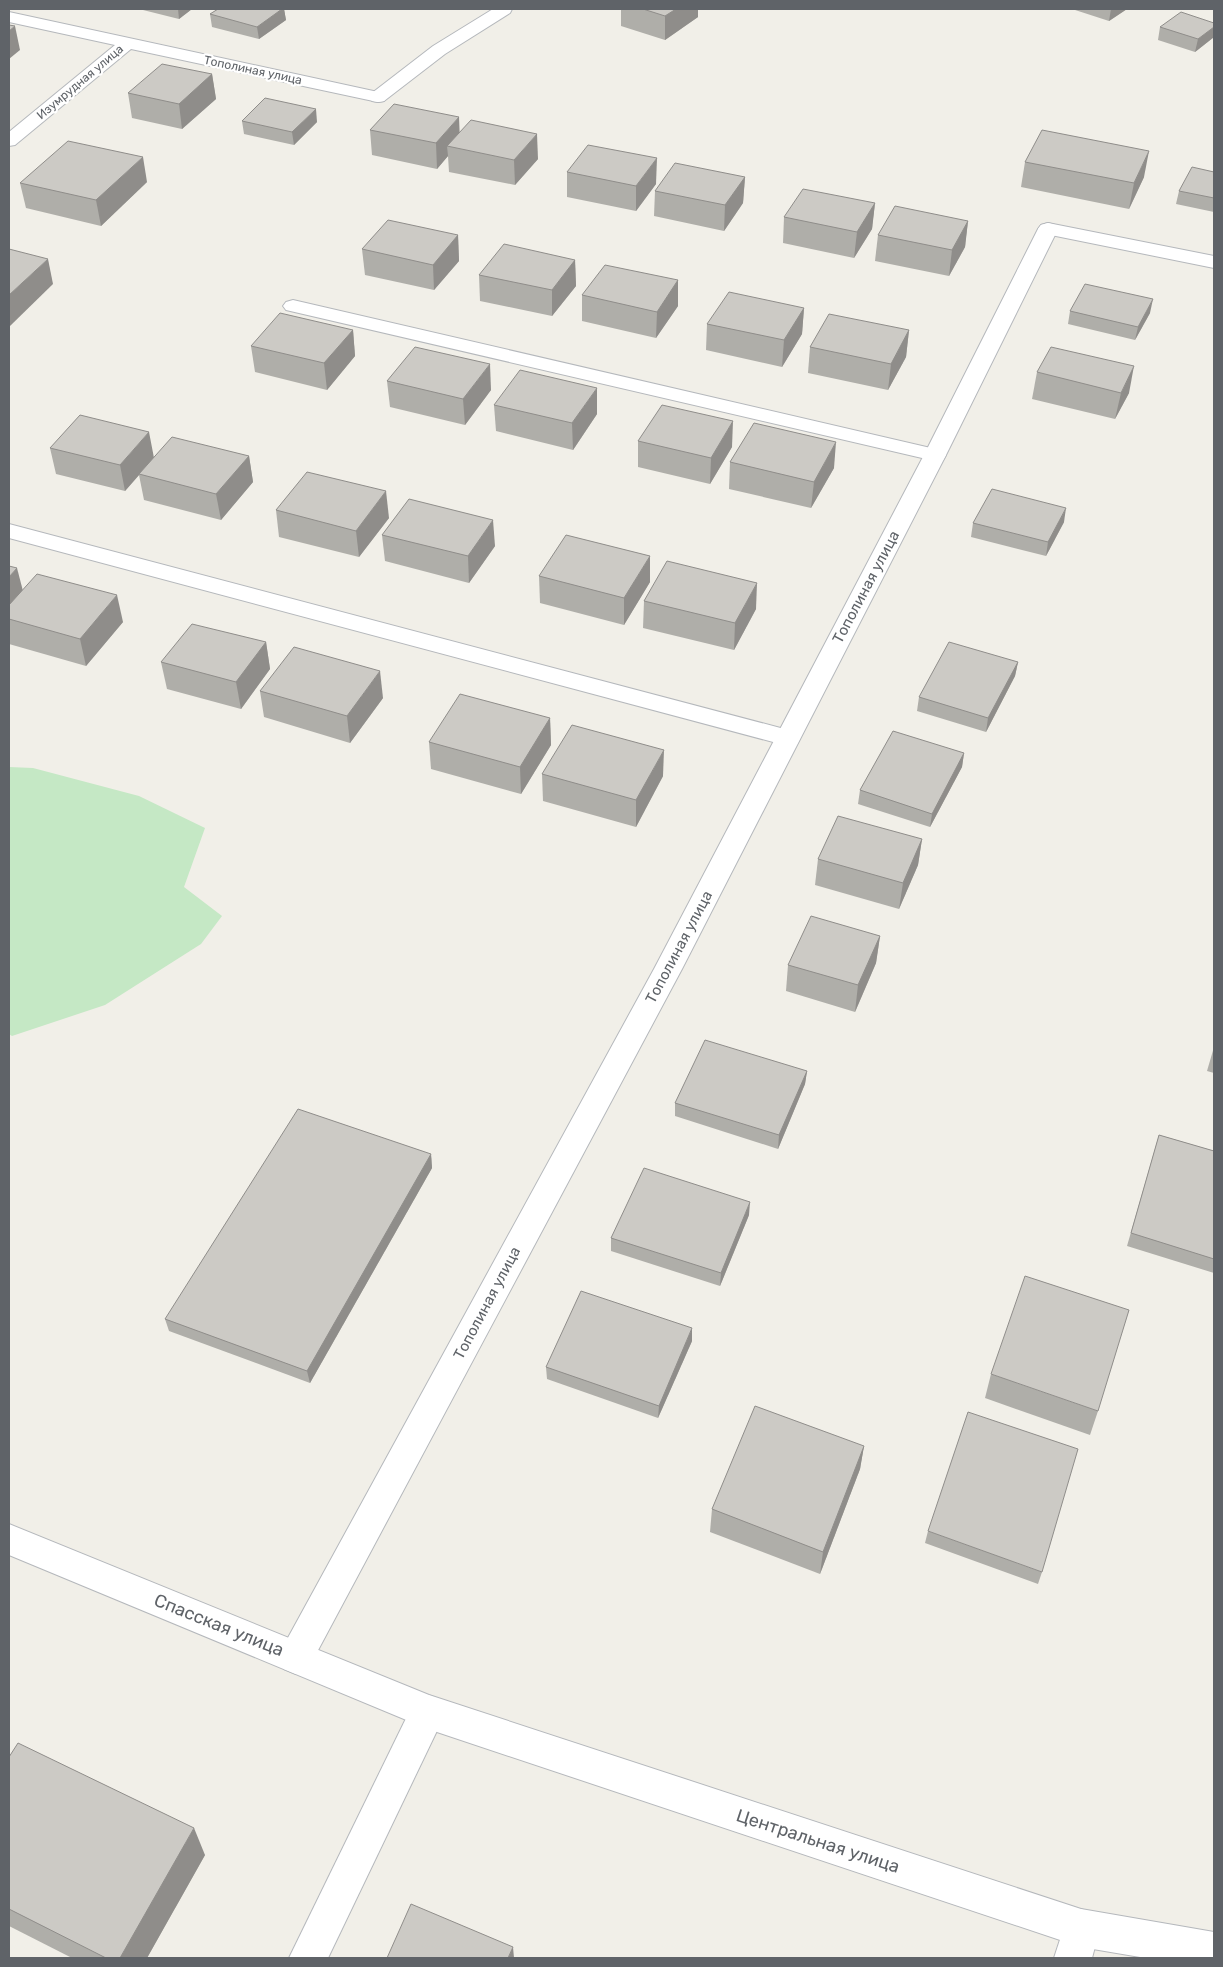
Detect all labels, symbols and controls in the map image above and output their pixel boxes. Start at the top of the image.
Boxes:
street label: Изумрудная улица [34,42,126,122]
street label: Тополиная улица [203,53,303,87]
street label: Тополиная улица [829,528,903,646]
street label: Тополиная улица [642,888,716,1006]
street label: Тополиная улица [450,1244,524,1362]
street label: Спасская улица [151,1589,287,1661]
street label: Центральная улица [734,1804,902,1878]

